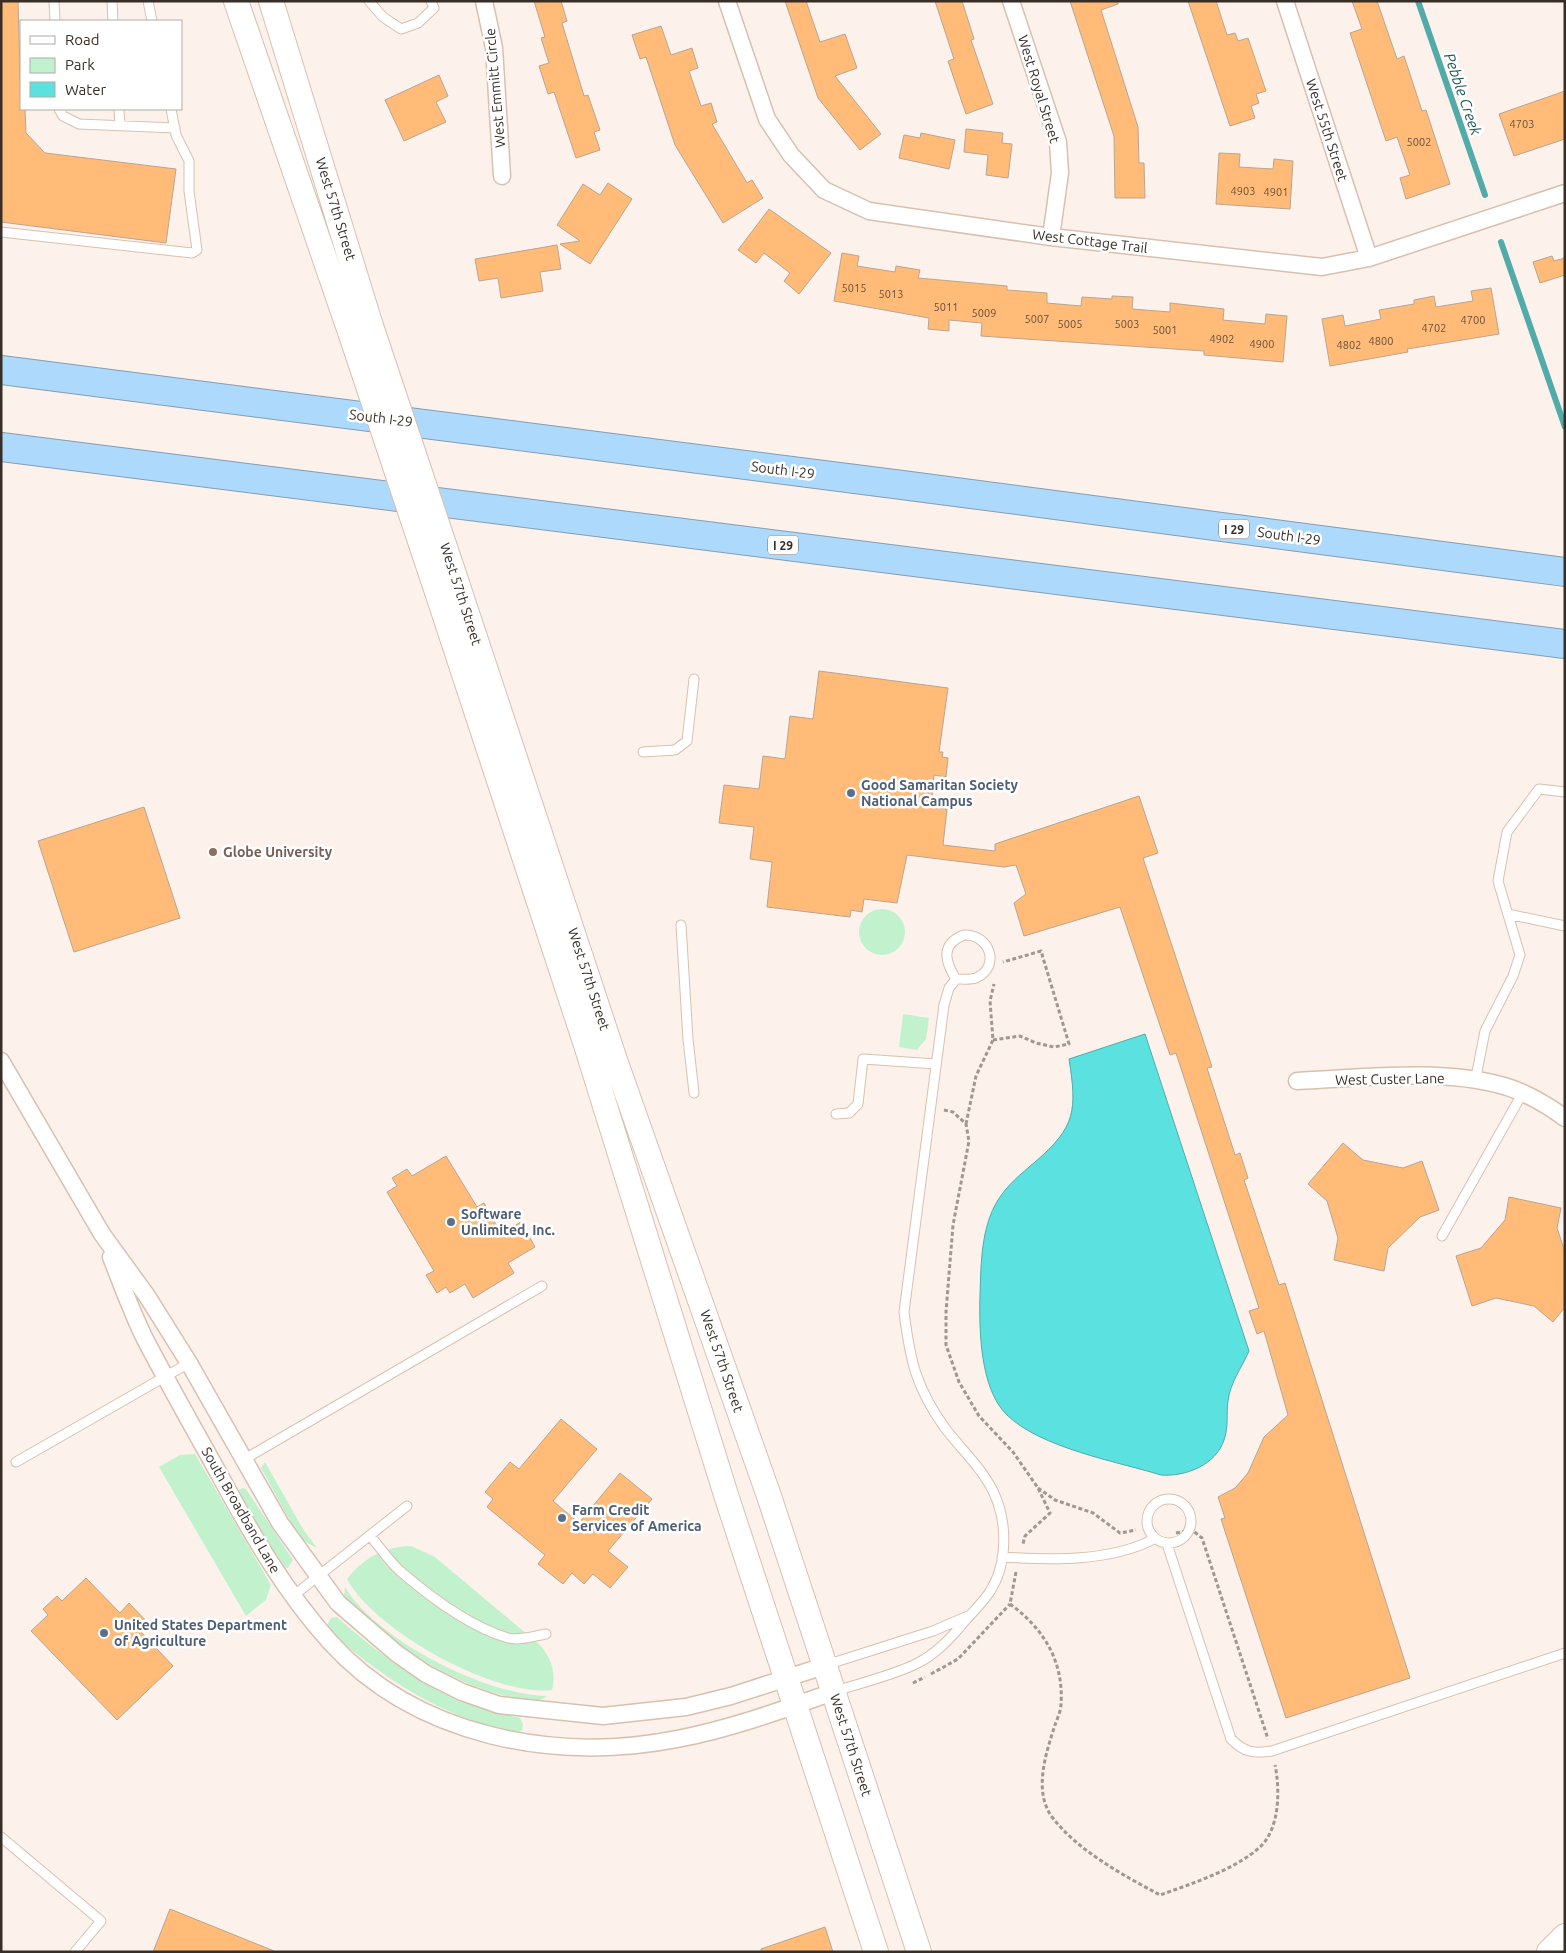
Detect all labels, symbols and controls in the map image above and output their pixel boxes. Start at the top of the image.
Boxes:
legend [20,20,182,110]
street label: West Emmitt Circle [482,27,508,149]
text: Road [65,31,100,48]
street label: West Royal Street [1015,33,1063,145]
water label: Pebble Creek [1441,51,1485,138]
text: Park [65,56,95,73]
street label: West 55th Street [1303,77,1351,184]
text: Water [65,81,106,98]
house number: 4703 [1510,118,1534,130]
house number: 5002 [1407,136,1431,148]
street label: West 57th Street [313,156,359,263]
house number: 4903 [1231,185,1255,197]
house number: 4901 [1264,186,1288,198]
street label: West Cottage Trail [1031,226,1149,256]
house number: 5015 [842,282,866,294]
house number: 5013 [879,288,903,300]
house number: 5011 [934,301,958,313]
house number: 5009 [972,307,996,319]
house number: 5007 [1025,313,1049,325]
house number: 4700 [1461,314,1485,326]
house number: 5005 [1058,318,1082,330]
house number: 5003 [1115,318,1139,330]
house number: 4702 [1422,322,1446,334]
house number: 5001 [1153,324,1177,336]
house number: 4902 [1210,333,1234,345]
house number: 4800 [1369,335,1393,347]
house number: 4900 [1250,338,1274,350]
house number: 4802 [1337,339,1361,351]
street label: South I-29 [348,406,414,430]
street label: South I-29 [750,458,816,482]
road number: I 29 [1219,520,1249,538]
street label: South I-29 [1256,524,1322,548]
road number: I 29 [768,536,798,554]
street label: West 57th Street [437,541,485,648]
place label: Good Samaritan Society National Campus [861,777,1019,809]
marker: Good Samaritan Society National Campus [845,787,857,799]
place label: Globe University [223,844,333,860]
marker: Globe University [207,846,219,858]
street label: West 57th Street [565,926,613,1033]
street label: West Custer Lane [1335,1070,1445,1088]
place label: Software Unlimited, Inc. [461,1206,555,1238]
marker: Software Unlimited, Inc. [445,1216,457,1228]
street label: West 57th Street [697,1308,747,1415]
street label: South Broadband Lane [198,1444,284,1576]
place label: Farm Credit Services of America [572,1502,701,1534]
marker: Farm Credit Services of America [556,1512,568,1524]
place label: United States Department of Agriculture [114,1617,287,1649]
marker: United States Department of Agriculture [98,1627,110,1639]
street label: West 57th Street [827,1692,875,1799]

